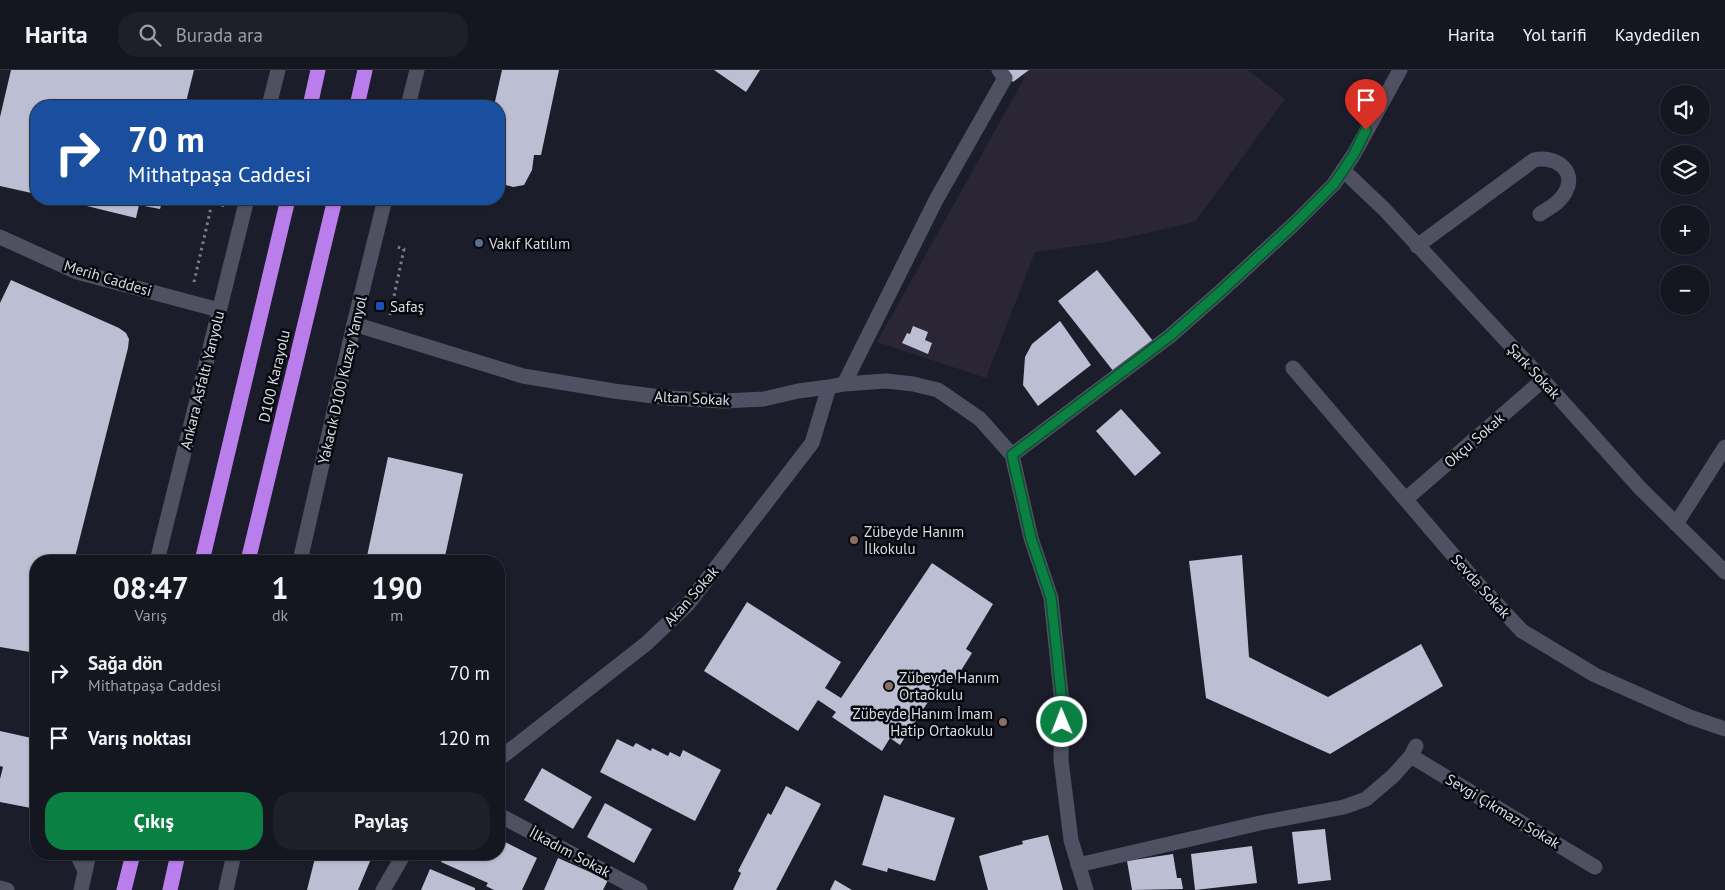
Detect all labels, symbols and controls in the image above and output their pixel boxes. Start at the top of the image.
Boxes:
search box [118,12,468,57]
text: Harita [25,19,88,50]
icon: search [136,21,164,49]
text: Burada ara [176,23,263,47]
text: Harita [1448,23,1495,46]
text: Yol tarifi [1523,23,1587,46]
text: Kaydedilen [1615,23,1700,46]
pin [1345,79,1387,130]
map controls [1660,85,1710,315]
button: sound [1660,85,1710,135]
icon: arrive [1352,86,1380,114]
text: 70 m [128,116,205,162]
icon: right [45,120,110,185]
button: layers [1660,145,1710,195]
text: Mithatpaşa Caddesi [128,160,311,188]
button: + [1660,205,1710,255]
place label: Vakıf Katılım [488,234,570,253]
marker: Vakıf Katılım [473,237,485,249]
street label: Merih Caddesi [62,256,154,300]
button: − [1660,265,1710,315]
street label: Yakacık D100 Kuzey Yanyol [313,293,371,466]
place label: Safaş [390,297,424,316]
marker: Safaş [374,300,386,312]
street label: Ankara Asfaltı Yanyolu [176,309,228,451]
street label: D100 Karayolu [254,328,294,424]
street label: Şark Sokak [1504,339,1565,403]
street label: Altan Sokak [654,387,731,410]
street label: Okçu Sokak [1440,408,1509,471]
place label: Zübeyde Hanım İlkokulu [864,522,964,558]
marker: Zübeyde Hanım İlkokulu [848,534,860,546]
street label: Sevda Sokak [1447,550,1515,623]
street label: Akan Sokak [660,561,723,630]
text: 08:47 [113,568,189,607]
text: 1 [272,568,289,607]
text: 190 [371,568,422,607]
text: Varış [134,605,167,625]
text: dk [272,605,288,625]
text: m [390,605,403,625]
text: Sağa dön [88,651,163,675]
icon: right [45,659,73,687]
text: 70 m [449,661,490,685]
place label: Zübeyde Hanım Ortaokulu [899,668,999,704]
text: Mithatpaşa Caddesi [88,675,221,695]
marker: Zübeyde Hanım Ortaokulu [883,680,895,692]
position arrow [1035,695,1087,747]
place label: Zübeyde Hanım İmam Hatip Ortaokulu [853,704,993,740]
marker: Zübeyde Hanım İmam Hatip Ortaokulu [997,716,1009,728]
icon: arrive [45,724,73,752]
text: Varış noktası [88,726,191,750]
text: 120 m [438,726,490,750]
street label: Sevgi Çıkmazı Sokak [1442,769,1564,853]
button: Çıkış [45,792,263,850]
button: Paylaş [273,792,490,850]
street label: İlkadım Sokak [526,823,615,882]

